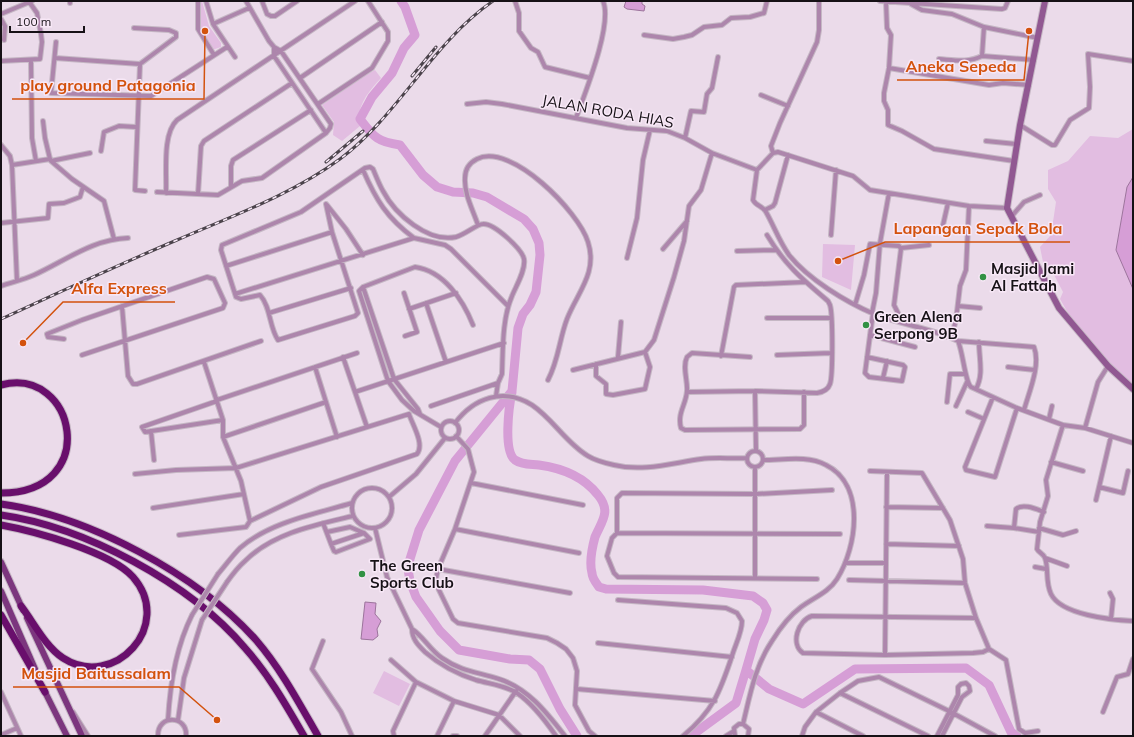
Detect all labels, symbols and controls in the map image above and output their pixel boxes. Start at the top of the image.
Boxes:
scale bar [10,8,84,34]
text: 100 m [16,14,51,29]
callout: Aneka Sepeda [897,52,1024,80]
text: Aneka Sepeda [905,56,1017,76]
callout: play ground Patagonia [12,71,204,99]
text: play ground Patagonia [20,75,196,95]
street label: JALAN RODA HIAS [541,90,675,132]
callout: Lapangan Sepak Bola [885,214,1070,242]
text: Lapangan Sepak Bola [893,218,1063,238]
place label: Masjid Jami Al Fattah [991,259,1074,295]
marker: Masjid Jami Al Fattah [978,272,988,282]
callout: Alfa Express [63,274,175,302]
text: Alfa Express [71,278,167,298]
place label: Green Alena Serpong 9B [874,307,962,343]
marker: Green Alena Serpong 9B [861,320,871,330]
place label: The Green Sports Club [370,556,454,592]
marker: The Green Sports Club [357,569,367,579]
callout: Masjid Baitussalam [13,659,179,687]
text: Masjid Baitussalam [21,663,171,683]

